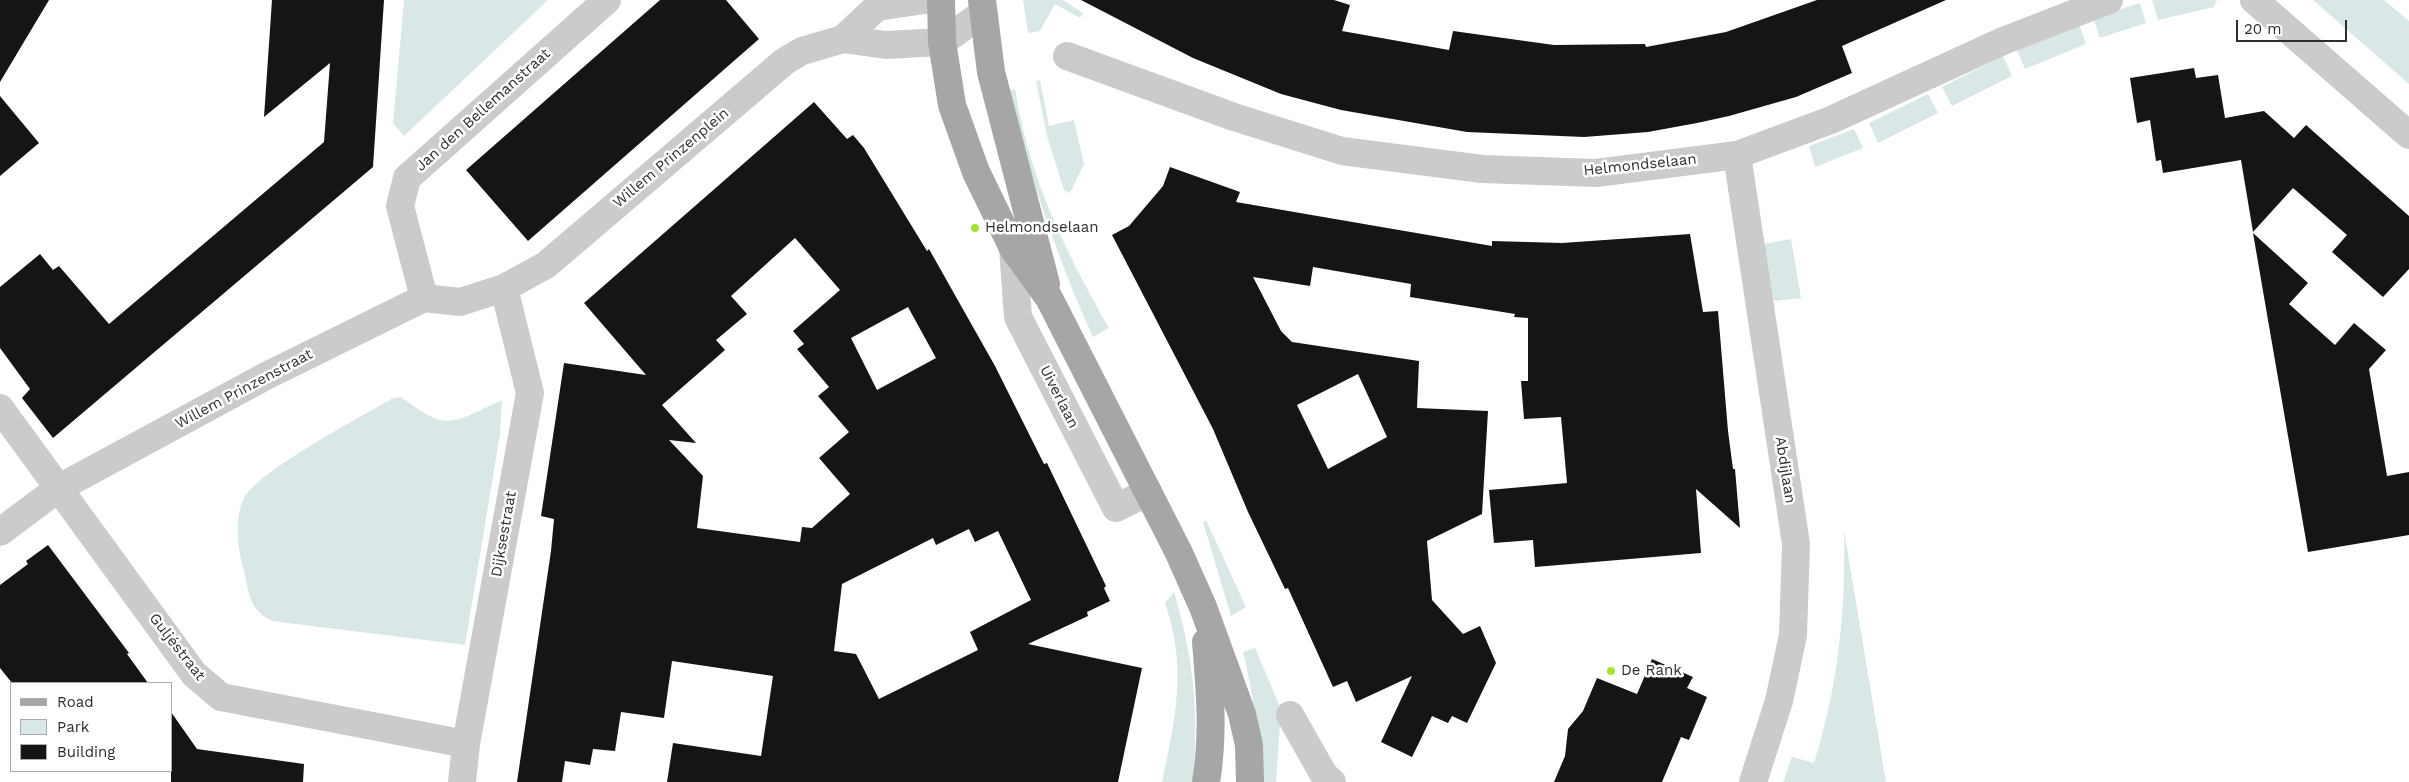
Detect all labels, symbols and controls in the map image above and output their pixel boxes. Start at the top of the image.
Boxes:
scale bar [2239,10,2350,42]
text: 20 m [2244,20,2282,38]
street label: Jan den Bellemanstraat [412,45,554,175]
street label: Willem Prinzenplein [609,104,733,212]
street label: Helmondselaan [1583,150,1697,180]
place label: Helmondselaan [985,219,1099,237]
marker: Helmondselaan [969,222,981,234]
street label: Willem Prinzenstraat [172,345,316,433]
street label: Uiverlaan [1036,363,1082,431]
street label: Abdijlaan [1771,435,1799,505]
street label: Dijksestraat [488,490,520,578]
street label: Guljéstraat [145,610,209,684]
place label: De Rank [1621,662,1682,680]
marker: De Rank [1605,665,1617,677]
legend [10,682,172,772]
text: Road [57,693,94,711]
text: Park [57,718,89,736]
text: Building [57,743,115,761]

